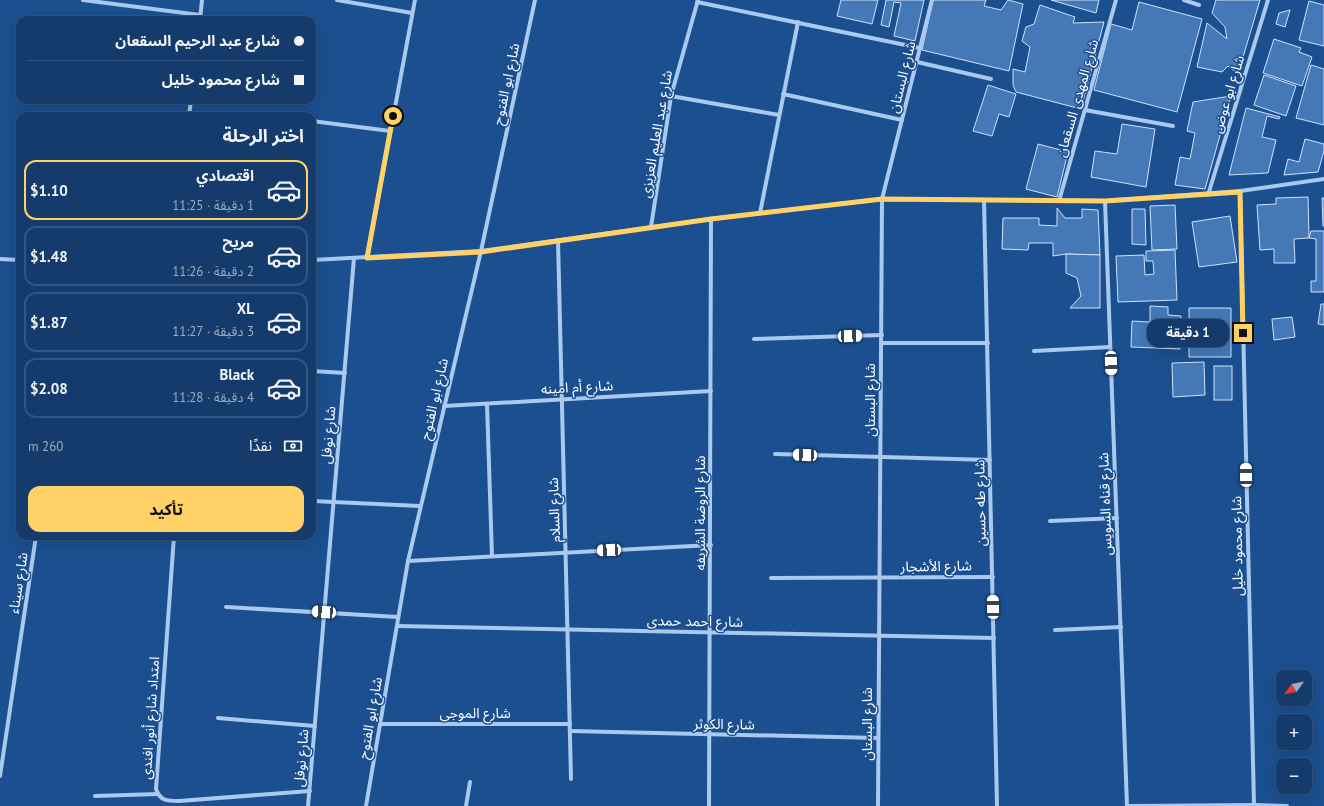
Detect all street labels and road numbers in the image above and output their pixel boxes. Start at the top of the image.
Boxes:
street label: شارع المهدى السقعان [1052,37,1104,160]
street label: شارع البستان [884,39,922,115]
street label: شارع ابو الفتوح [489,41,525,127]
street label: شارع ابو عوض [1208,53,1250,136]
street label: شارع عبد العليم العزيزى [636,69,678,199]
street label: شارع ابو الفتوح [416,356,454,442]
street label: شارع البستان [861,363,881,437]
street label: شارع أم امينه [540,376,614,400]
street label: شارع نوفل [317,405,341,465]
street label: شارع قناه السويس [1094,452,1118,556]
street label: شارع الروضة الشريفه [691,456,711,570]
street label: شارع طه حسين [970,459,992,546]
street label: شارع السلام [544,477,566,543]
street label: شارع محمود خليل [1227,496,1249,596]
street label: شارع سيناء [4,551,34,615]
street label: شارع الأشجار [899,556,972,578]
street label: شارع احمد حمدى [647,611,743,633]
street label: امتداد شارع أنور افندى [137,656,165,780]
street label: شارع ابو الفتوح [354,675,388,761]
street label: شارع البستان [858,687,878,761]
street label: شارع الموجى [439,704,511,724]
street label: شارع الكوثر [692,714,755,736]
street label: شارع نوفل [290,728,314,788]

